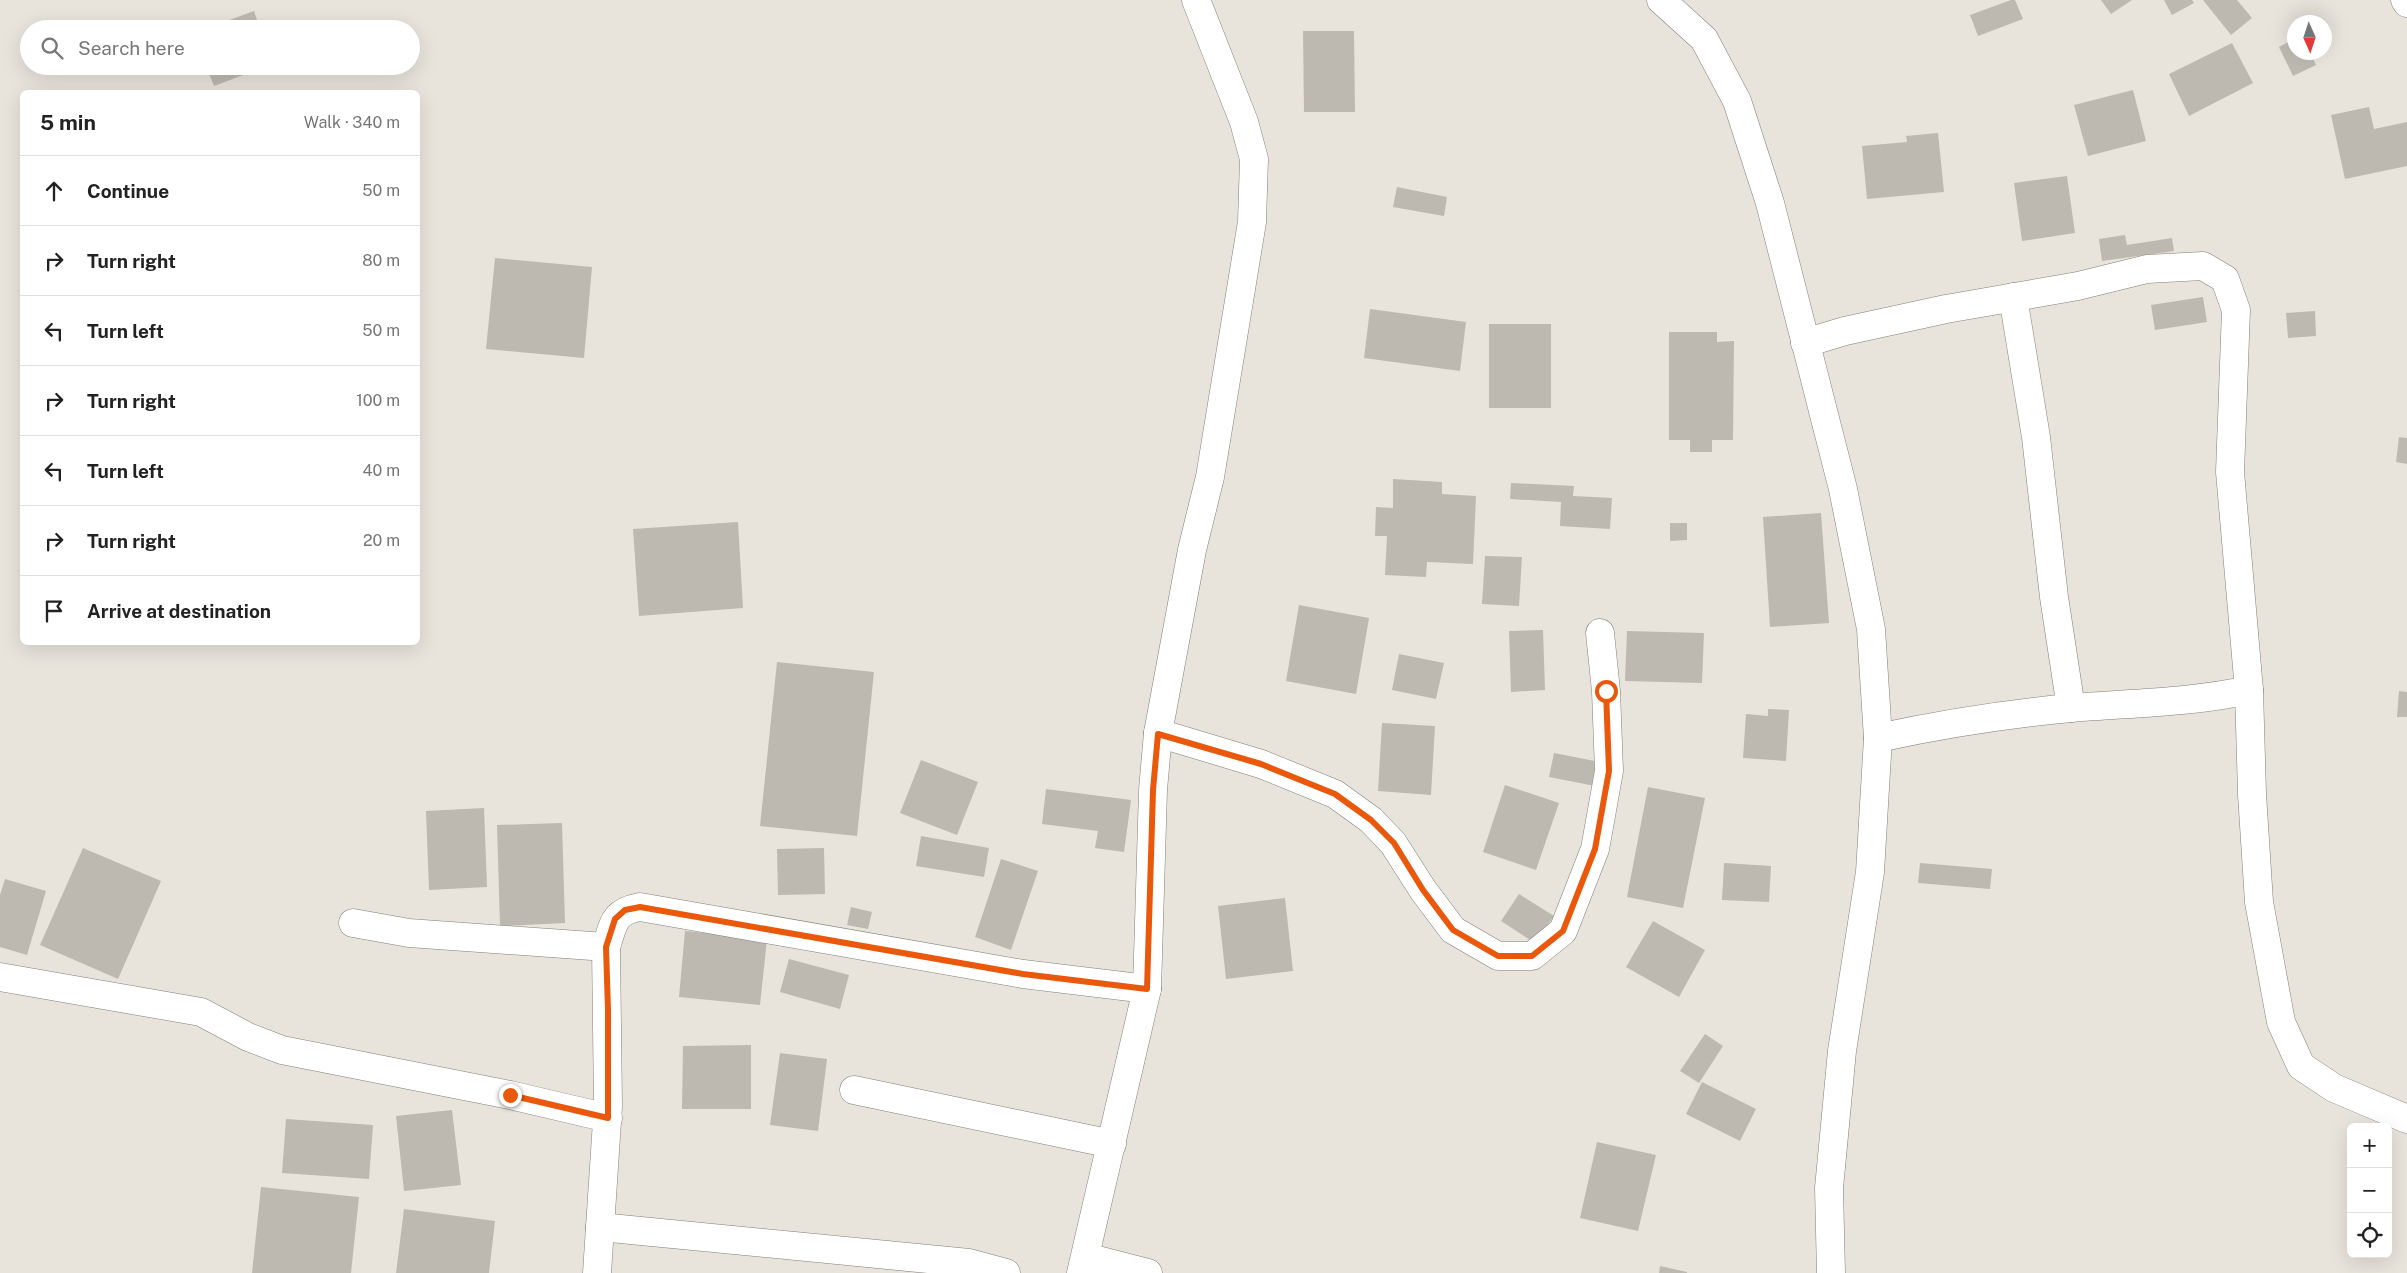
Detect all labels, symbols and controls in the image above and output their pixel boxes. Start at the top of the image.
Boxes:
north arrow [2287,15,2332,60]
search box [20,20,420,75]
icon: search [38,34,66,62]
text: Search here [78,37,185,59]
text: 5 min [40,110,96,135]
text: Walk · 340 m [304,113,400,132]
icon: ahead [40,177,68,205]
text: Continue [87,180,169,202]
text: 50 m [362,181,400,200]
icon: right [40,247,68,275]
text: Turn right [87,250,176,272]
text: 80 m [362,251,400,270]
icon: left [40,317,68,345]
text: Turn left [87,320,164,342]
text: 50 m [362,321,400,340]
icon: right [40,387,68,415]
text: Turn right [87,390,176,412]
text: 100 m [356,391,400,410]
icon: left [40,457,68,485]
text: Turn left [87,460,164,482]
text: 40 m [362,461,400,480]
icon: right [40,527,68,555]
text: Turn right [87,530,176,552]
text: 20 m [363,531,400,550]
icon: arrive [40,597,68,625]
text: Arrive at destination [87,600,271,622]
route start [1595,680,1618,703]
route end [499,1084,522,1107]
map controls [2347,1123,2392,1258]
button: + [2347,1123,2392,1168]
button: − [2347,1168,2392,1213]
button: locate [2347,1213,2392,1258]

